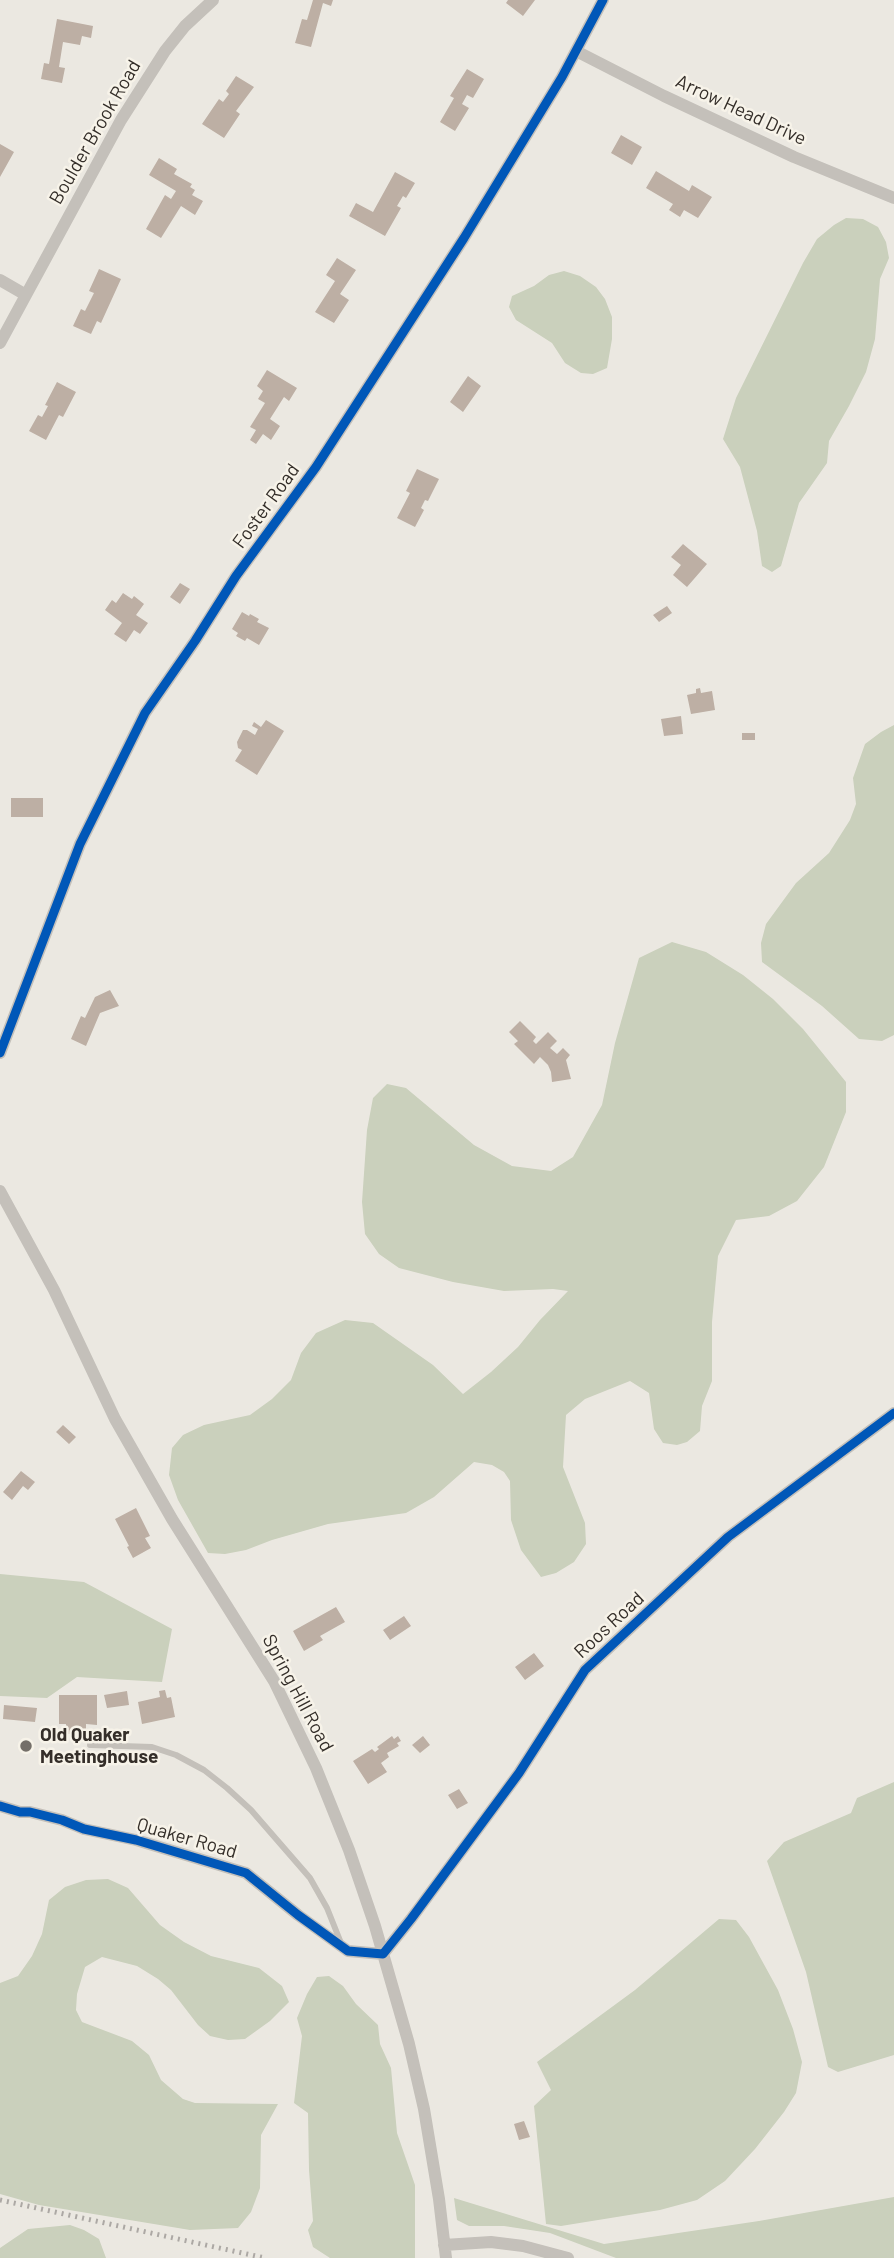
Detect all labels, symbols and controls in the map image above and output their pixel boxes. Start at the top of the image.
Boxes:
street label: Boulder Brook Road [44,56,146,208]
street label: Arrow Head Drive [672,70,810,150]
street label: Foster Road [228,459,304,553]
street label: Roos Road [569,1587,649,1663]
street label: Spring Hill Road [258,1631,338,1755]
place label: Old Quaker Meetinghouse [40,1724,158,1768]
marker: Old Quaker Meetinghouse [18,1738,34,1754]
street label: Quaker Road [134,1813,240,1863]

